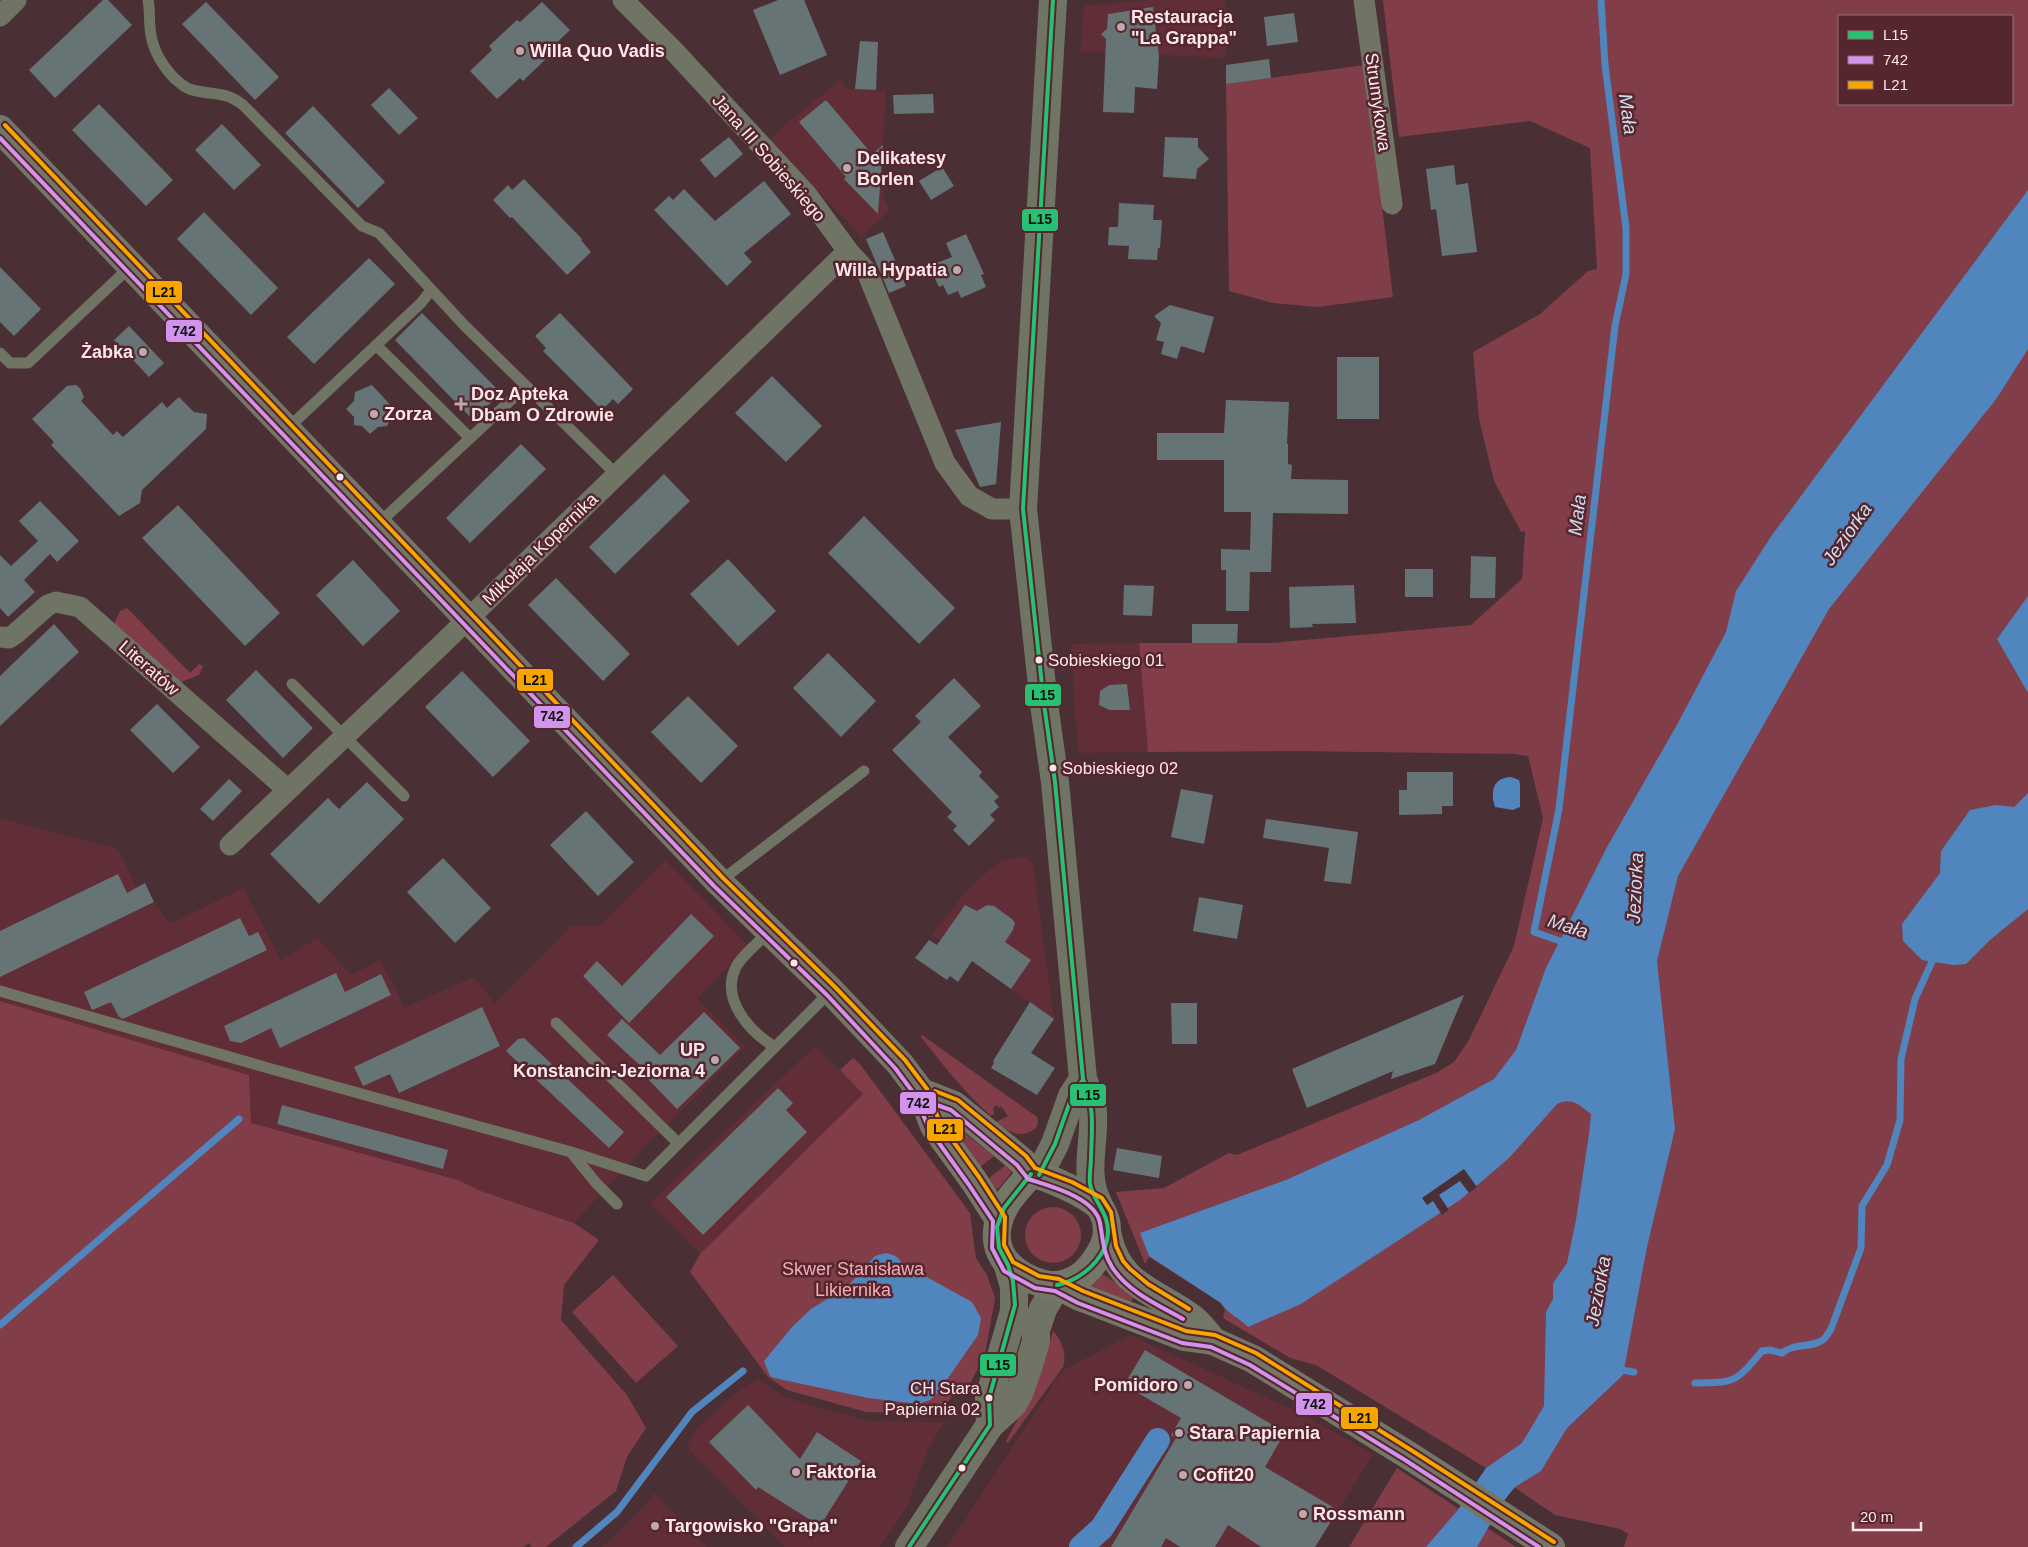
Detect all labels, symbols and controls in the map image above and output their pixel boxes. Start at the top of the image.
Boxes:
place label: Restauracja "La Grappa" [1131,7,1237,48]
legend [1838,15,2013,105]
marker: Restauracja "La Grappa" [1115,21,1127,33]
text: L15 [1883,26,1908,43]
place label: Willa Quo Vadis [530,41,665,61]
marker: Willa Quo Vadis [514,45,526,57]
text: 742 [1883,51,1908,68]
street label: Strumykowa [1361,52,1395,153]
text: L21 [1883,76,1908,93]
street label: Jana III Sobieskiego [708,90,830,226]
water label: Mała [1615,92,1641,136]
place label: Delikatesy Borlen [857,148,946,189]
marker: Delikatesy Borlen [841,162,853,174]
line badge: L15 [1021,208,1059,232]
text: L15 [1028,211,1052,227]
place label: Willa Hypatia [835,260,948,280]
marker: Willa Hypatia [951,264,963,276]
line badge: L21 [145,280,183,304]
text: L21 [152,284,176,300]
line badge: 742 [165,319,203,343]
text: 742 [172,323,196,339]
place label: Żabka [81,342,134,362]
marker: Żabka [137,346,149,358]
place label: Doz Apteka Dbam O Zdrowie [471,384,614,425]
marker: Doz Apteka Dbam O Zdrowie [455,398,467,410]
place label: Zorza [384,404,433,424]
marker: Zorza [368,408,380,420]
unlabelled marker [335,472,345,482]
street label: Mikołaja Kopernika [478,488,602,609]
water label: Mała [1564,493,1590,537]
water label: Jeziorka [1818,499,1876,570]
street label: Literatów [115,636,184,700]
place label: Sobieskiego 01 [1048,651,1164,670]
marker: Sobieskiego 01 [1034,655,1044,665]
line badge: L21 [516,668,554,692]
text: L21 [523,672,547,688]
line badge: L15 [1024,683,1062,707]
text: L15 [1031,687,1055,703]
line badge: 742 [533,705,571,729]
text: 742 [540,708,564,724]
place label: Sobieskiego 02 [1062,759,1178,778]
marker: Sobieskiego 02 [1048,763,1058,773]
water label: Jeziorka [1623,852,1647,925]
water label: Mała [1545,910,1591,942]
unlabelled marker [789,958,799,968]
place label: UP Konstancin-Jeziorna 4 [513,1040,705,1081]
marker: UP Konstancin-Jeziorna 4 [709,1054,721,1066]
line badge: L15 [1069,1083,1107,1107]
text: L15 [1076,1087,1100,1103]
line badge: 742 [899,1091,937,1115]
text: 742 [906,1095,930,1111]
line badge: L21 [926,1118,964,1142]
text: L21 [933,1121,957,1137]
water label: Jeziorka [1581,1254,1614,1329]
park label: Skwer Stanisława Likiernika [782,1259,925,1300]
line badge: L15 [979,1353,1017,1377]
text: L15 [986,1357,1010,1373]
place label: Pomidoro [1094,1375,1178,1395]
place label: CH Stara Papiernia 02 [885,1379,981,1419]
marker: Pomidoro [1182,1379,1194,1391]
line badge: 742 [1295,1392,1333,1416]
marker: CH Stara Papiernia 02 [984,1393,994,1403]
text: 742 [1302,1396,1326,1412]
line badge: L21 [1340,1406,1379,1430]
text: L21 [1348,1410,1372,1426]
place label: Stara Papiernia [1189,1423,1321,1443]
marker: Stara Papiernia [1173,1427,1185,1439]
place label: Faktoria [806,1462,877,1482]
unlabelled marker [957,1463,967,1473]
place label: Cofit20 [1193,1465,1254,1485]
marker: Faktoria [790,1466,802,1478]
marker: Cofit20 [1177,1469,1189,1481]
scale bar [1853,1500,1920,1532]
place label: Rossmann [1313,1504,1405,1524]
marker: Rossmann [1297,1508,1309,1520]
text: 20 m [1860,1508,1893,1525]
place label: Targowisko "Grapa" [665,1516,838,1536]
marker: Targowisko "Grapa" [649,1520,661,1532]

